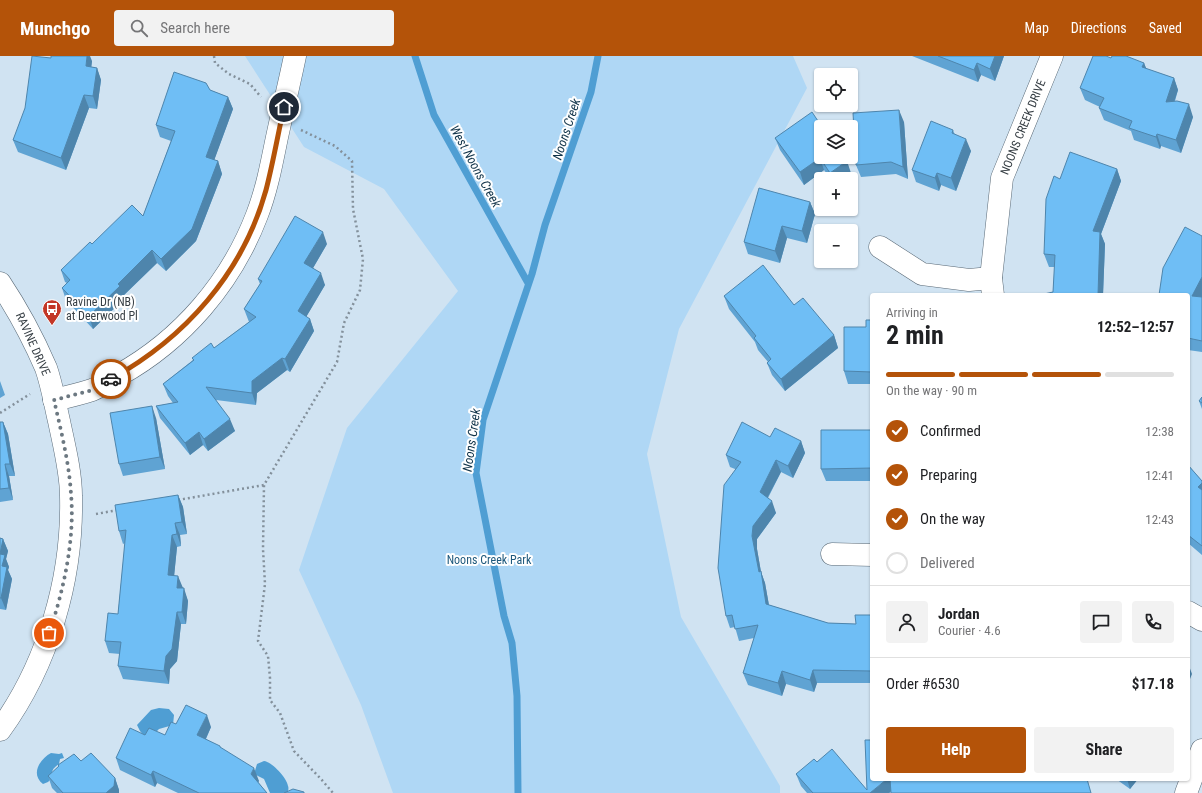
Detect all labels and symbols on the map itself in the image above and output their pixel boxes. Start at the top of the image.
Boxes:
street label: NOONS CREEK DRIVE [997,77,1049,177]
pin [267,90,301,124]
water label: Noons Creek [550,96,584,162]
water label: West Noons Creek [447,123,504,210]
place label: Ravine Dr (NB) at Deerwood Pl [66,295,138,323]
bus stop icon: Ravine Dr (NB) at Deerwood Pl [41,298,63,326]
street label: RAVINE DRIVE [13,310,53,378]
courier [91,359,131,399]
water label: Noons Creek [460,407,483,473]
park label: Noons Creek Park [447,553,532,567]
pin [32,616,66,650]

